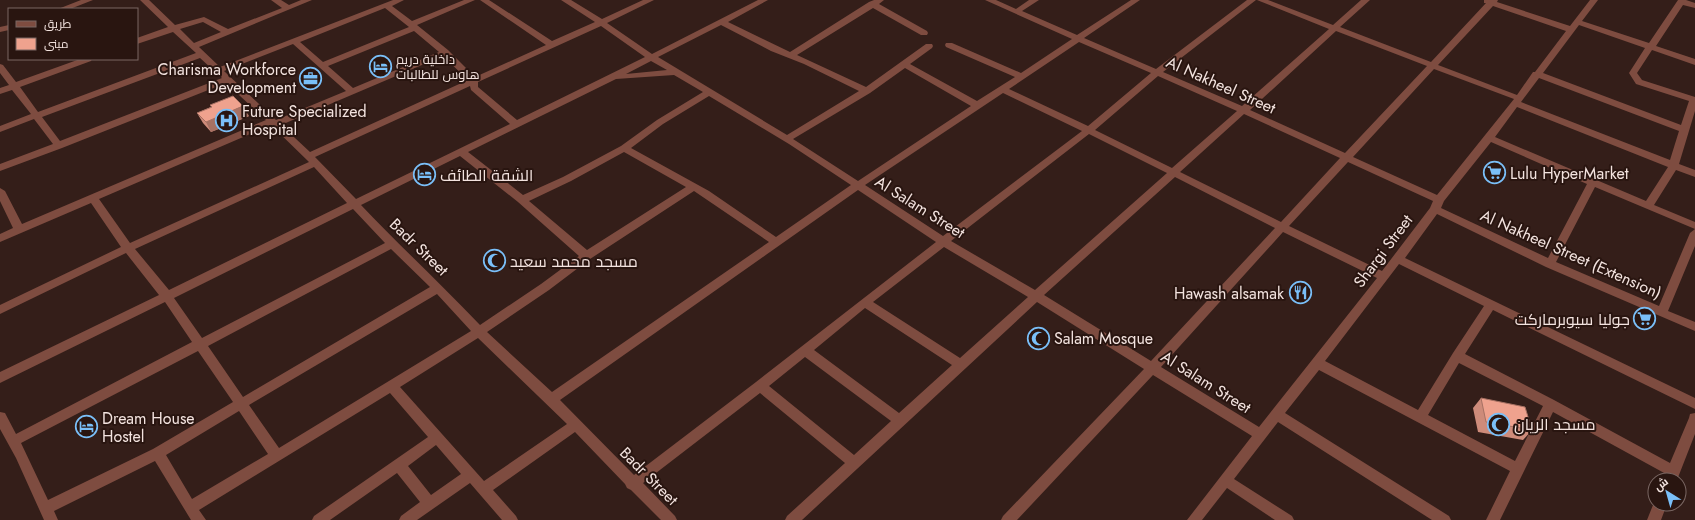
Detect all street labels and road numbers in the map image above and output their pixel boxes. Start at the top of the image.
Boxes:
street label: Al Nakheel Street [1163,51,1280,120]
street label: Al Salam Street [871,170,970,244]
street label: Al Nakheel Street (Extension) [1477,204,1665,304]
street label: Shargi Street [1348,209,1418,292]
street label: Badr Street [384,213,454,281]
street label: Al Salam Street [1157,345,1256,419]
street label: Badr Street [615,442,683,510]

